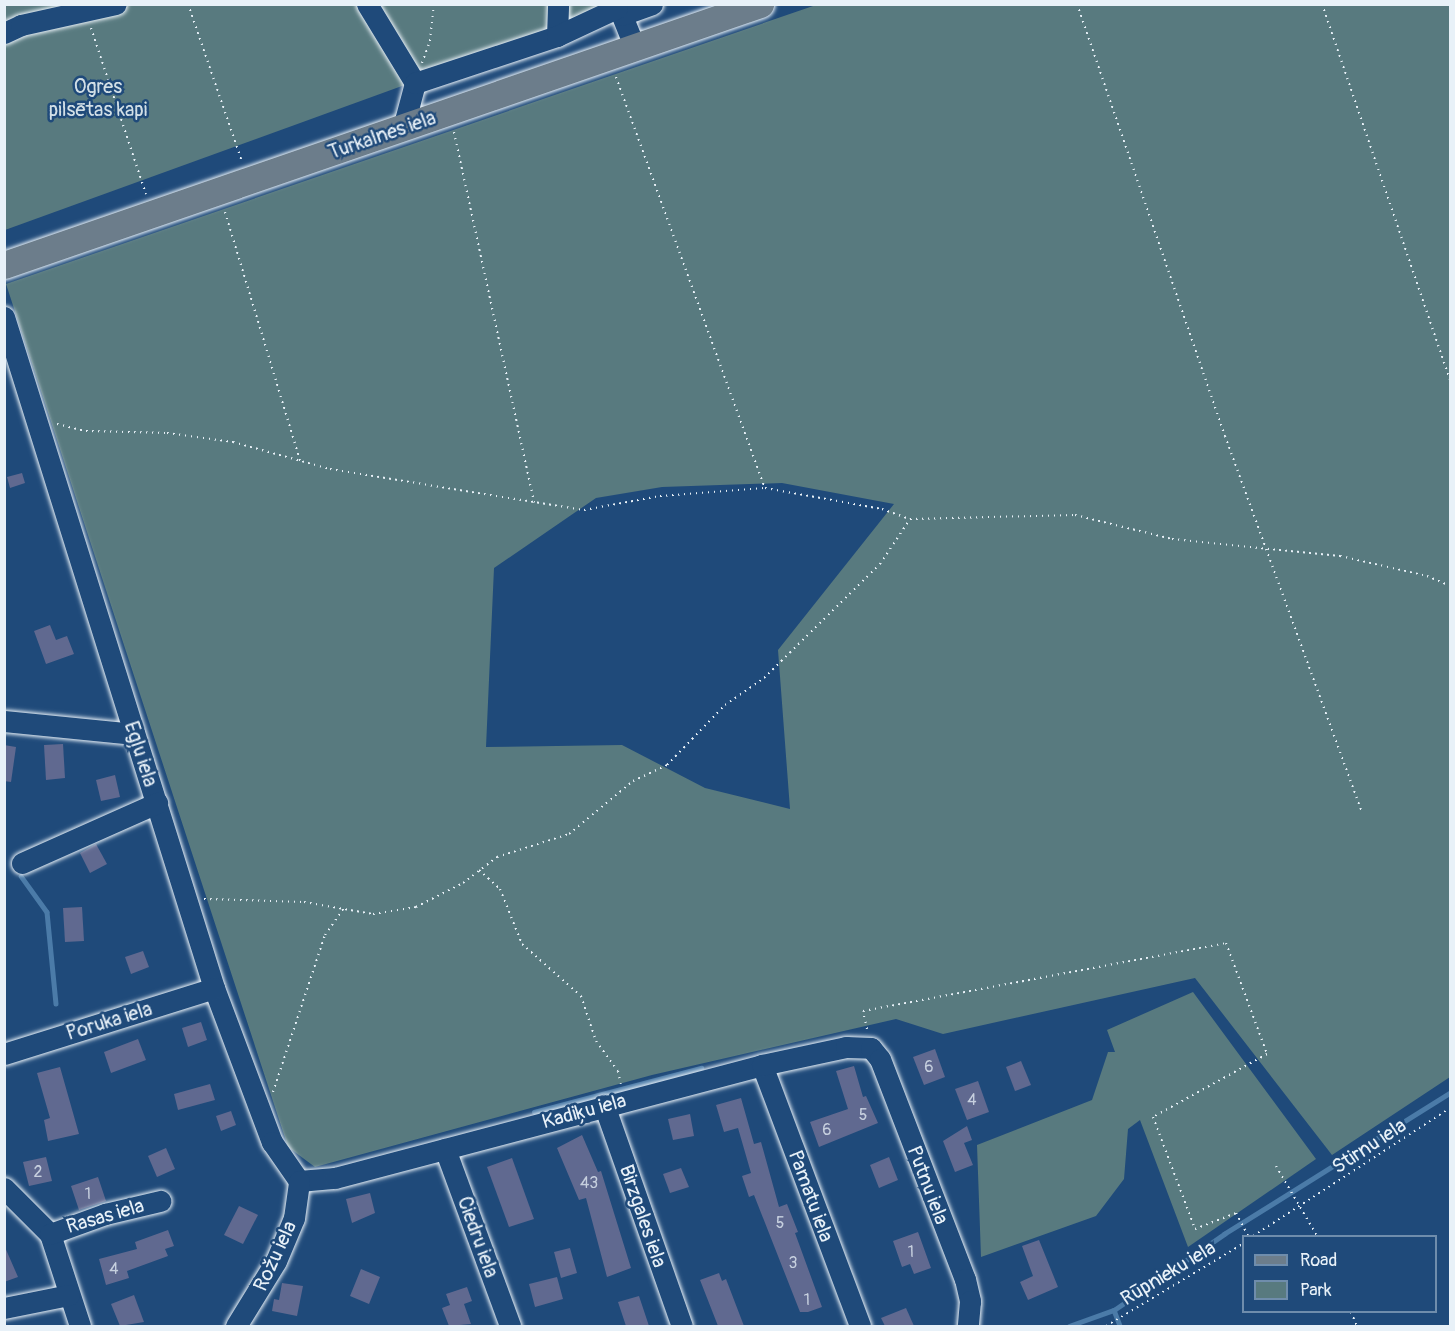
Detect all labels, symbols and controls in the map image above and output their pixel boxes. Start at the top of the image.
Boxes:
park label: Ogres pilsētas kapi [49,75,147,122]
street label: Turkalnes iela [325,105,439,165]
street label: Egļu iela [119,718,163,790]
street label: Poruka iela [63,997,155,1045]
house number: 6 [924,1057,934,1077]
street label: Kadiķu iela [539,1088,629,1134]
house number: 4 [967,1090,977,1110]
house number: 5 [859,1105,867,1125]
street label: Stirnu iela [1327,1113,1411,1179]
house number: 6 [822,1120,832,1140]
street label: Putnu iela [902,1142,954,1228]
street label: Pamatu iela [783,1147,839,1245]
street label: Birzgales iela [614,1161,672,1271]
house number: 2 [34,1162,42,1182]
house number: 43 [580,1173,598,1193]
house number: 1 [85,1184,91,1204]
street label: Rasas iela [63,1193,147,1239]
street label: Ciedru iela [452,1193,504,1281]
house number: 5 [776,1213,784,1233]
street label: Rožu iela [248,1217,302,1295]
street label: Rūpnieku iela [1116,1235,1220,1311]
legend [1242,1235,1437,1313]
house number: 1 [908,1242,914,1262]
text: Road [1300,1249,1337,1272]
house number: 3 [789,1253,797,1273]
house number: 4 [109,1259,119,1279]
text: Park [1300,1279,1332,1302]
house number: 1 [804,1290,810,1310]

